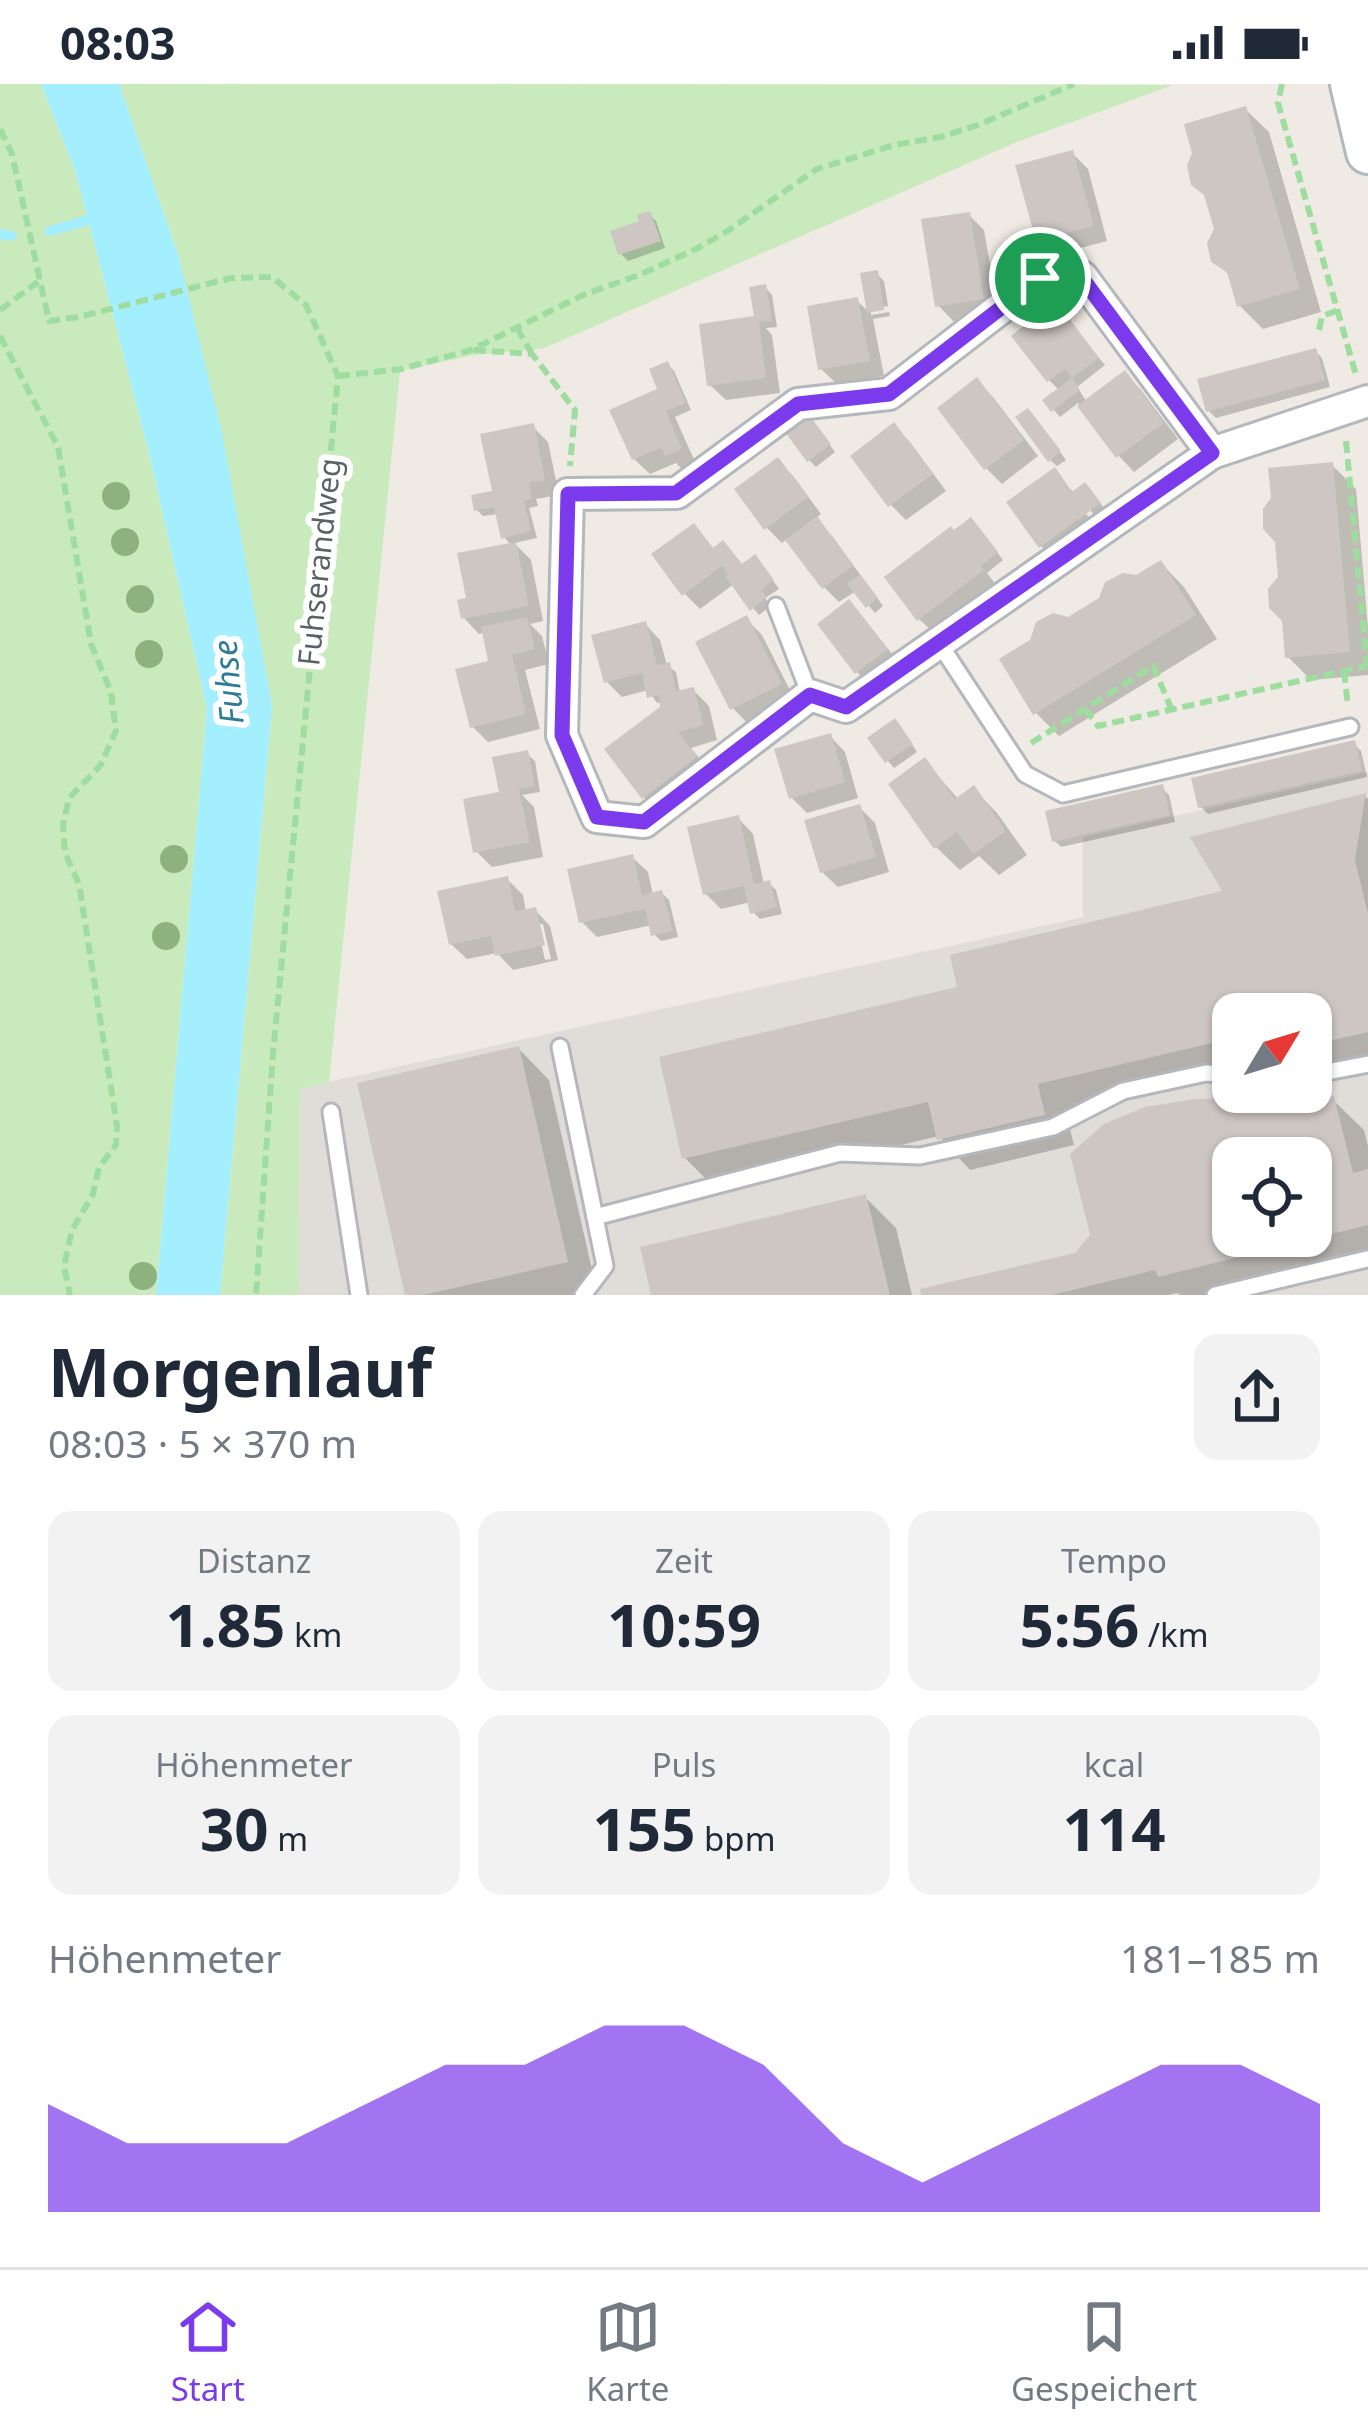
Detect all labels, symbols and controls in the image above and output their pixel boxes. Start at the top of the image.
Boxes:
text: 08:03 [60,12,176,73]
pin [989,227,1091,329]
icon: arrive [1007,245,1073,311]
street label: Fuhserandweg [287,456,350,668]
water label: Fuhse [201,638,254,726]
north arrow [1212,993,1332,1113]
map controls [1212,993,1332,1257]
button: locate [1212,1137,1332,1257]
text: Morgenlauf [48,1326,432,1416]
button: share [1194,1334,1320,1460]
text: 08:03 · 5 × 370 m [48,1416,357,1469]
text: Distanz [197,1538,311,1583]
text: Zeit [655,1538,713,1583]
text: Tempo [1061,1538,1167,1583]
text: 1.85 [166,1583,285,1665]
text: 10:59 [607,1583,761,1665]
text: 5:56 [1019,1583,1139,1665]
text: km [285,1612,342,1657]
text: /km [1139,1612,1209,1657]
text: Höhenmeter [155,1742,353,1787]
text: Puls [652,1742,716,1787]
text: kcal [1084,1742,1144,1787]
text: 30 [200,1787,269,1869]
text: 155 [593,1787,695,1869]
text: 114 [1063,1787,1165,1869]
text: m [269,1816,308,1861]
text: bpm [695,1816,776,1861]
text: Höhenmeter [48,1931,281,1984]
text: 181–185 m [1120,1931,1320,1984]
tab: Start [171,2294,245,2411]
tab: Karte [586,2294,669,2411]
tab: Gespeichert [1011,2294,1197,2411]

